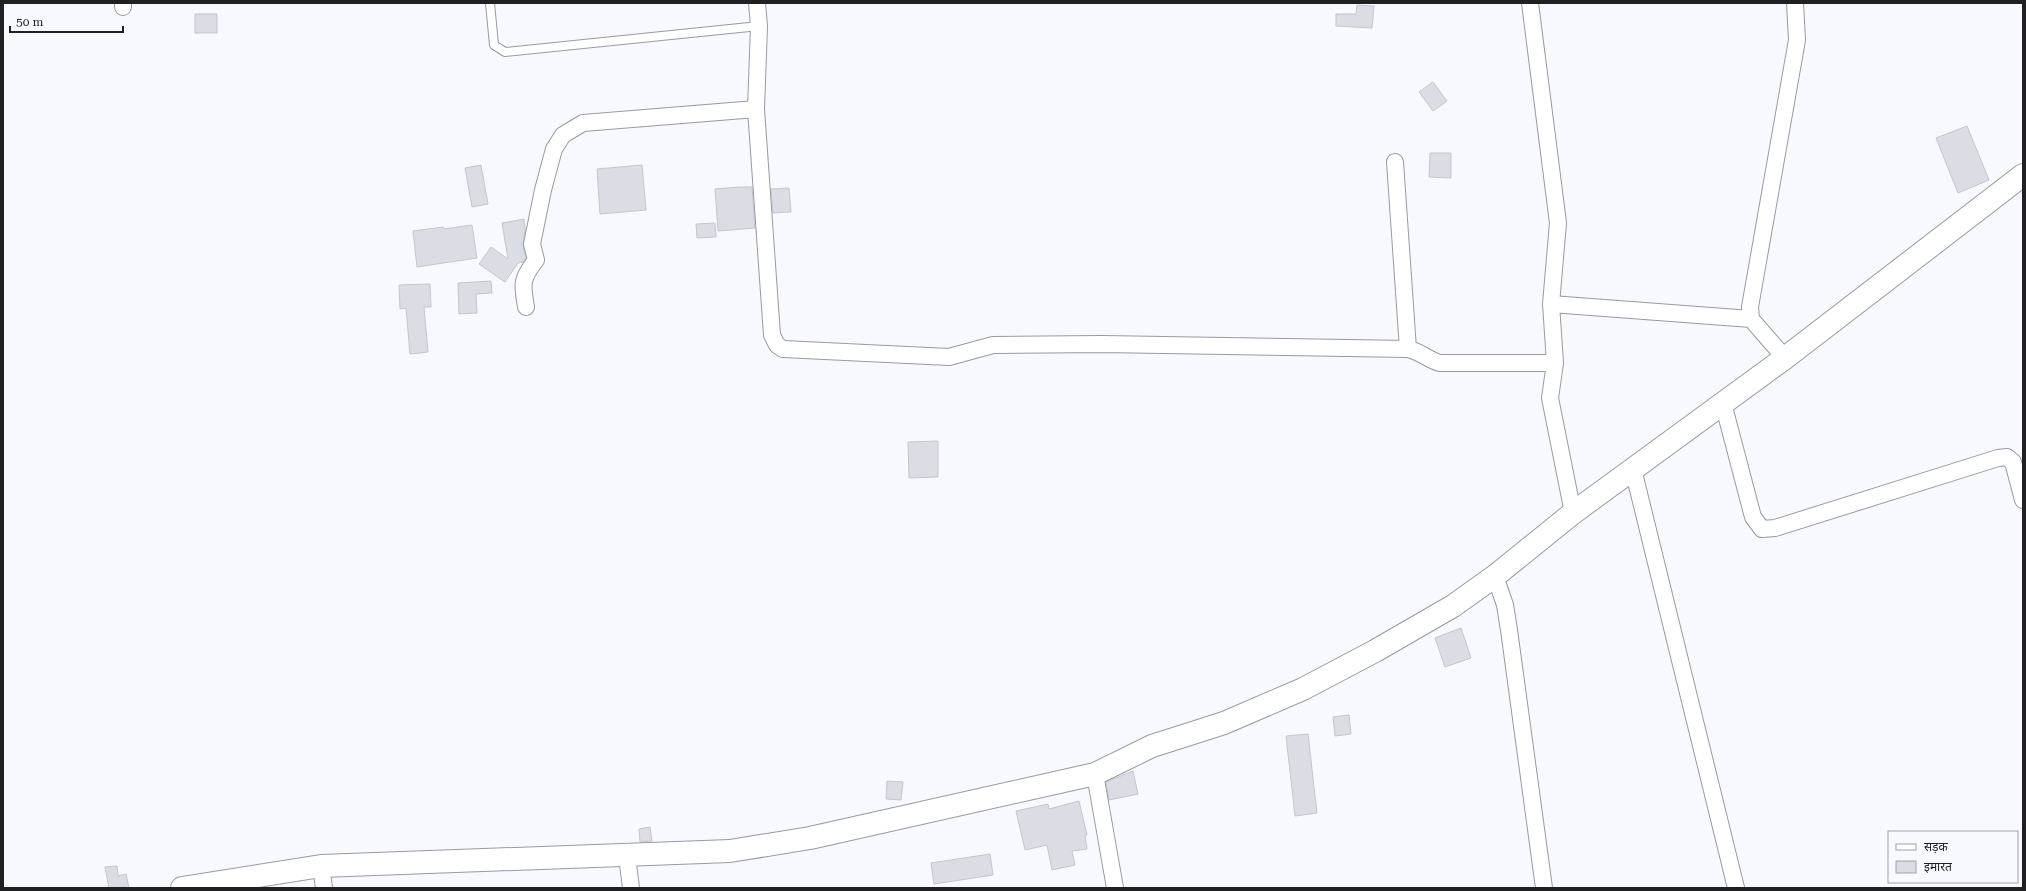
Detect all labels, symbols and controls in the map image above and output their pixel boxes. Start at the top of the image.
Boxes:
scale bar [10,8,123,34]
text: 50 m [16,15,43,29]
legend [1888,831,2018,883]
text: सड़क [1924,840,1949,854]
text: इमारत [1924,860,1953,874]

